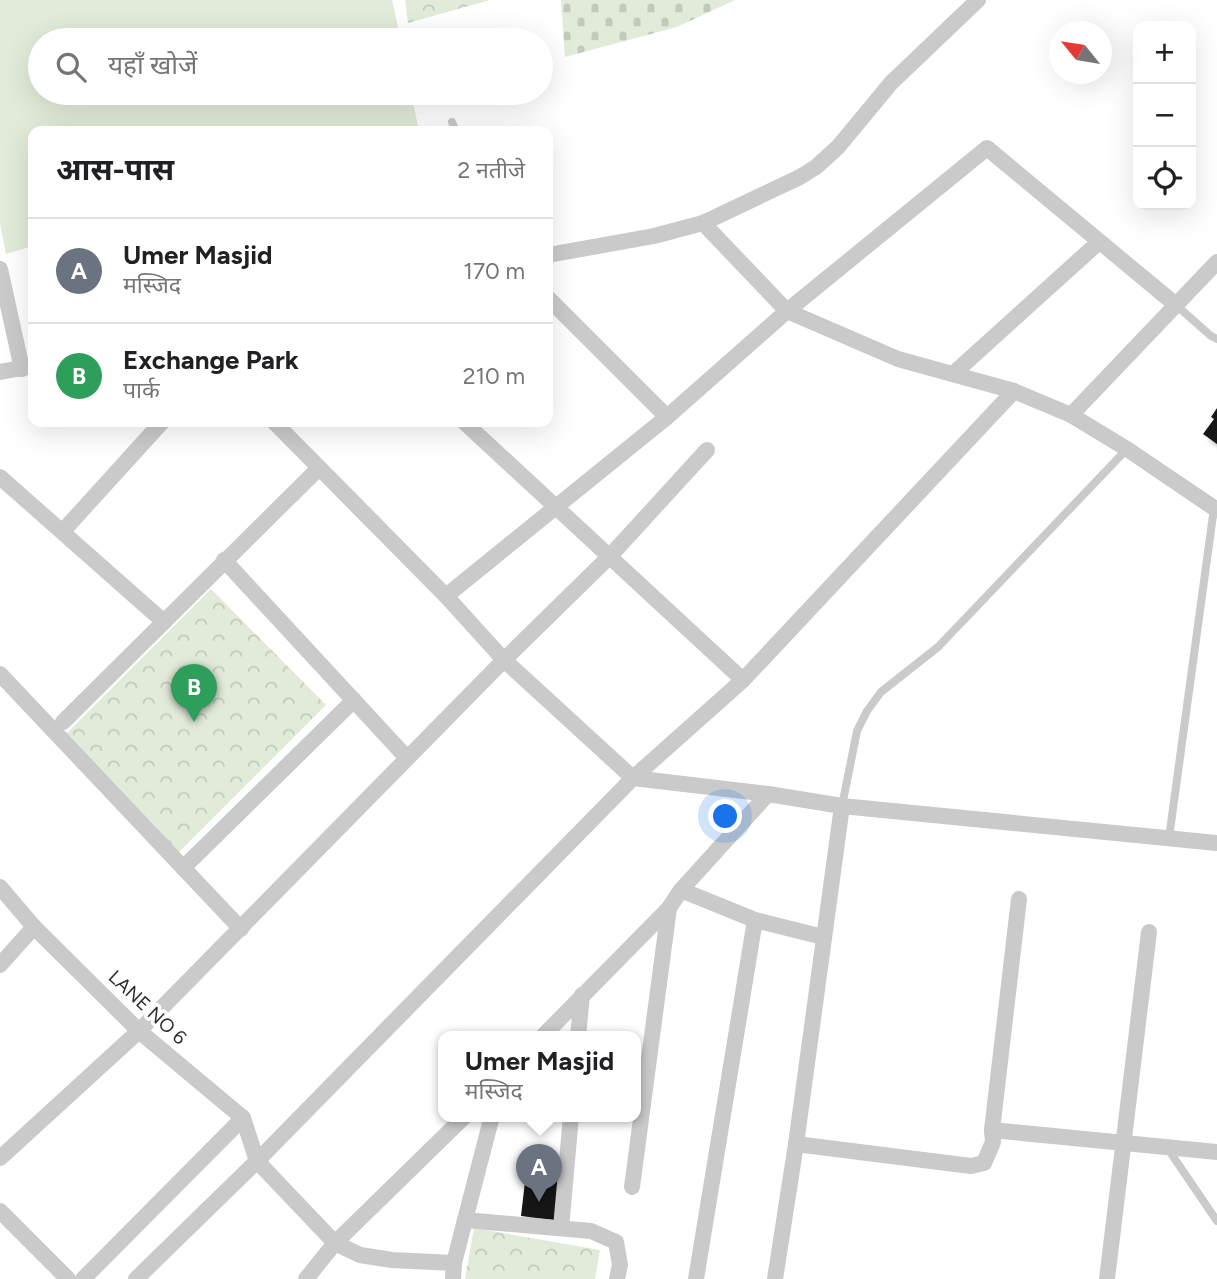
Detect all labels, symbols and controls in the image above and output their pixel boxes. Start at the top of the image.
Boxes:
north arrow [1049,21,1112,84]
map controls [1133,21,1196,210]
button: + [1133,21,1196,84]
search box [28,28,553,105]
icon: search [52,48,90,86]
text: यहाँ खोजें [108,49,197,81]
button: − [1133,84,1196,147]
button: locate [1133,147,1196,210]
text: आस-पास [56,151,174,188]
text: 2 नतीजे [458,156,525,184]
text: Umer Masjid [123,239,273,271]
text: A [71,257,87,285]
text: 170 m [463,257,525,285]
text: मस्जिद [123,271,181,299]
text: Exchange Park [123,344,299,376]
text: B [72,362,86,390]
text: 210 m [463,362,525,390]
text: पार्क [123,376,160,404]
pin: B [171,664,217,722]
your location [708,799,742,833]
street label: LANE NO 6 [104,965,192,1049]
popup [438,1031,641,1122]
text: Umer Masjid [465,1045,614,1077]
text: मस्जिद [465,1077,523,1105]
pin: A [516,1144,562,1202]

